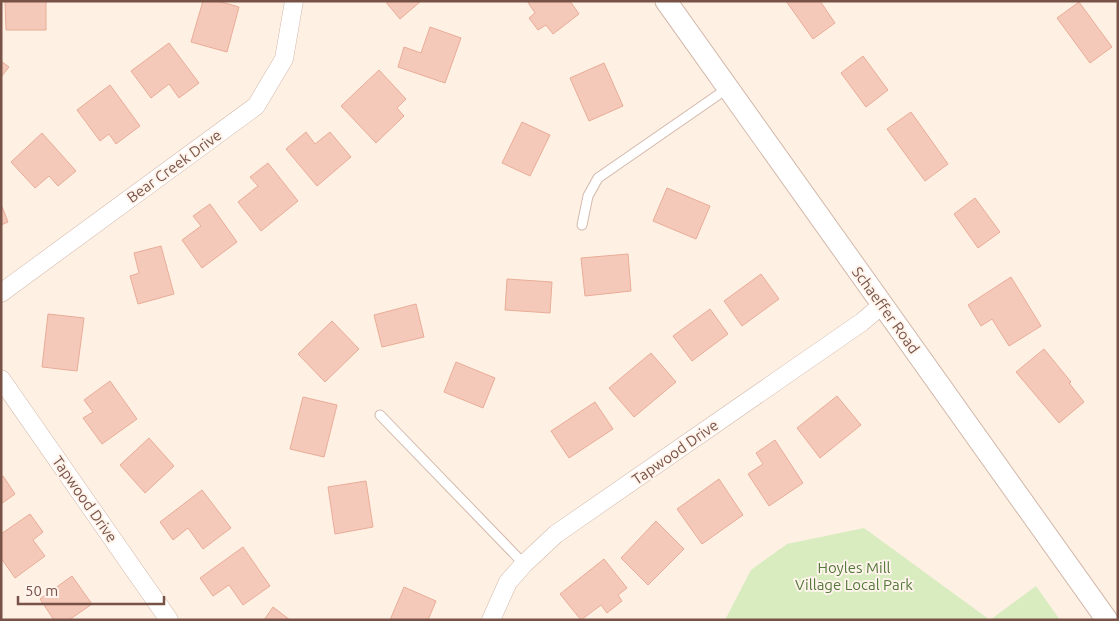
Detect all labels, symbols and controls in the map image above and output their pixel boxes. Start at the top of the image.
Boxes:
street label: Bear Creek Drive [123,126,225,206]
street label: Schaeffer Road [849,263,923,357]
street label: Tapwood Drive [629,416,721,488]
street label: Tapwood Drive [49,453,121,545]
park label: Hoyles Mill Village Local Park [795,559,913,593]
scale bar [18,574,164,606]
text: 50 m [25,582,58,599]

